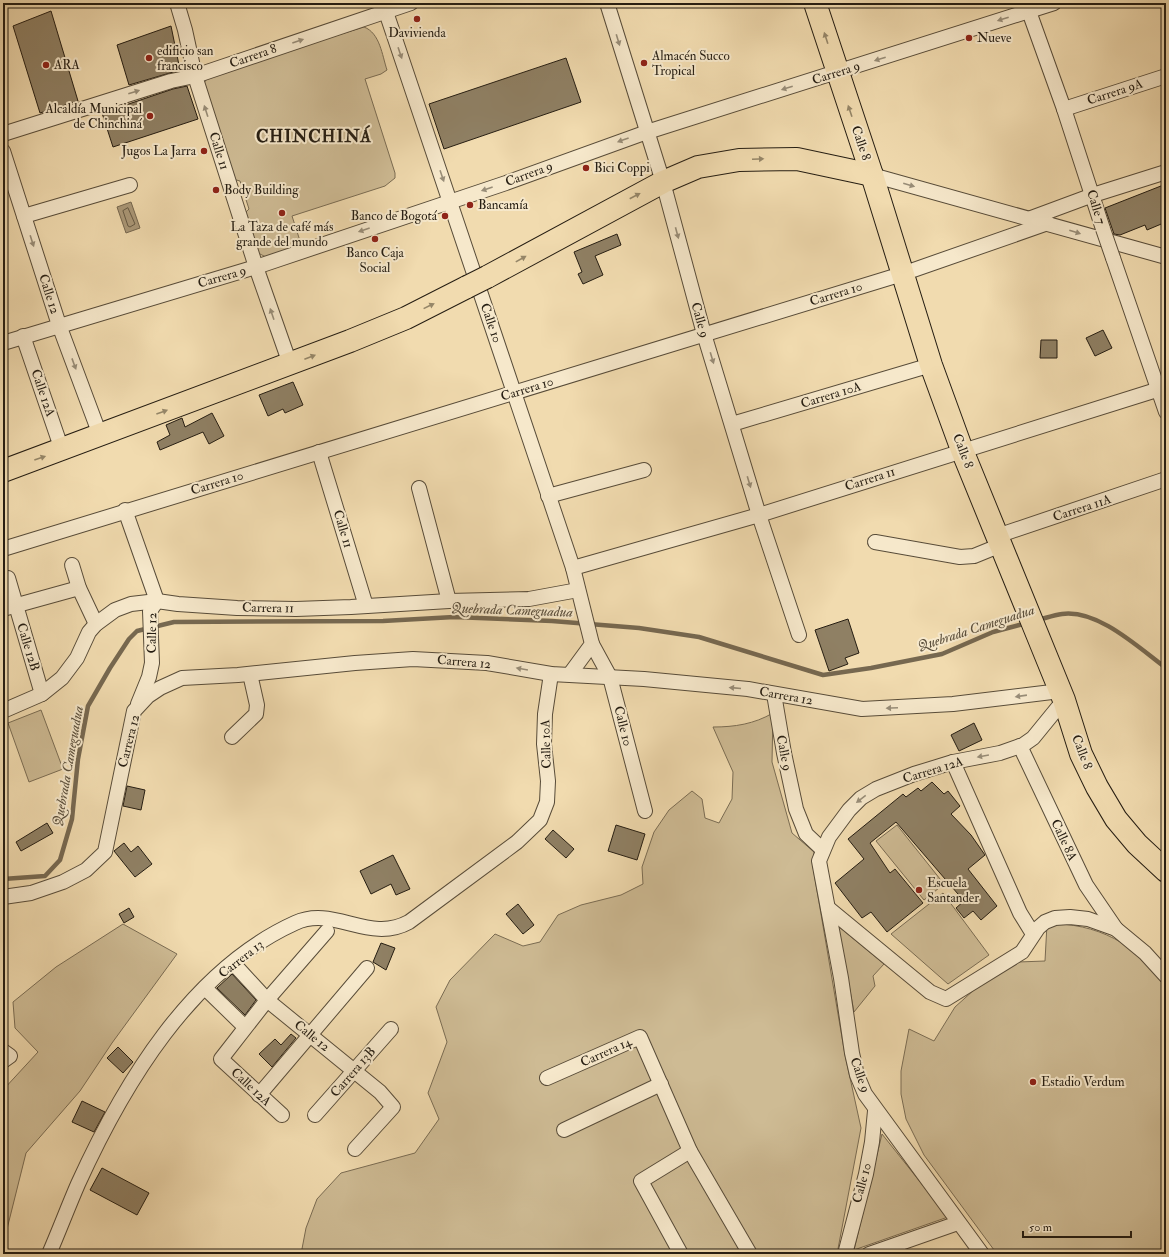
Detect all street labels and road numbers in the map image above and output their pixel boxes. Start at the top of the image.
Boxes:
street label: Carrera 8 [227,40,279,72]
street label: Carrera 9 [810,58,862,88]
street label: Carrera 9A [1085,75,1146,109]
street label: Calle 8 [848,124,874,162]
street label: Calle 11 [205,130,233,172]
street label: Carrera 9 [503,158,555,190]
street label: Calle 7 [1083,188,1109,226]
street label: Carrera 9 [196,262,248,292]
street label: Calle 12 [35,272,63,316]
street label: Carrera 10 [808,278,864,310]
street label: Calle 9 [687,300,713,340]
street label: Calle 10 [477,301,505,345]
street label: Calle 12A [27,367,59,420]
street label: Carrera 10 [499,373,555,405]
street label: Carrera 10A [799,378,864,412]
street label: Calle 8 [949,431,977,471]
street label: Carrera 11 [843,463,898,495]
street label: Carrera 10 [189,467,245,499]
street label: Carrera 11A [1051,491,1114,525]
street label: Calle 11 [330,508,356,550]
street label: Carrera 11 [242,600,295,616]
street label: Calle 12 [144,612,160,654]
street label: Calle 12B [13,621,43,673]
street label: Carrera 12 [436,652,492,672]
street label: Carrera 12 [758,683,814,709]
street label: Calle 10 [610,704,636,748]
street label: Carrera 12 [115,712,143,769]
street label: Calle 10A [537,718,555,769]
street label: Calle 8 [1068,732,1096,772]
street label: Calle 9 [773,734,795,772]
street label: Carrera 12A [901,753,966,787]
street label: Calle 8A [1047,817,1081,864]
street label: Carrera 13 [215,937,267,981]
street label: Calle 12 [291,1017,333,1055]
street label: Carrera 14 [578,1033,635,1070]
street label: Carrera 13B [327,1044,379,1100]
street label: Calle 9 [847,1055,873,1095]
street label: Calle 12A [228,1064,275,1110]
street label: Calle 10 [849,1161,875,1205]

